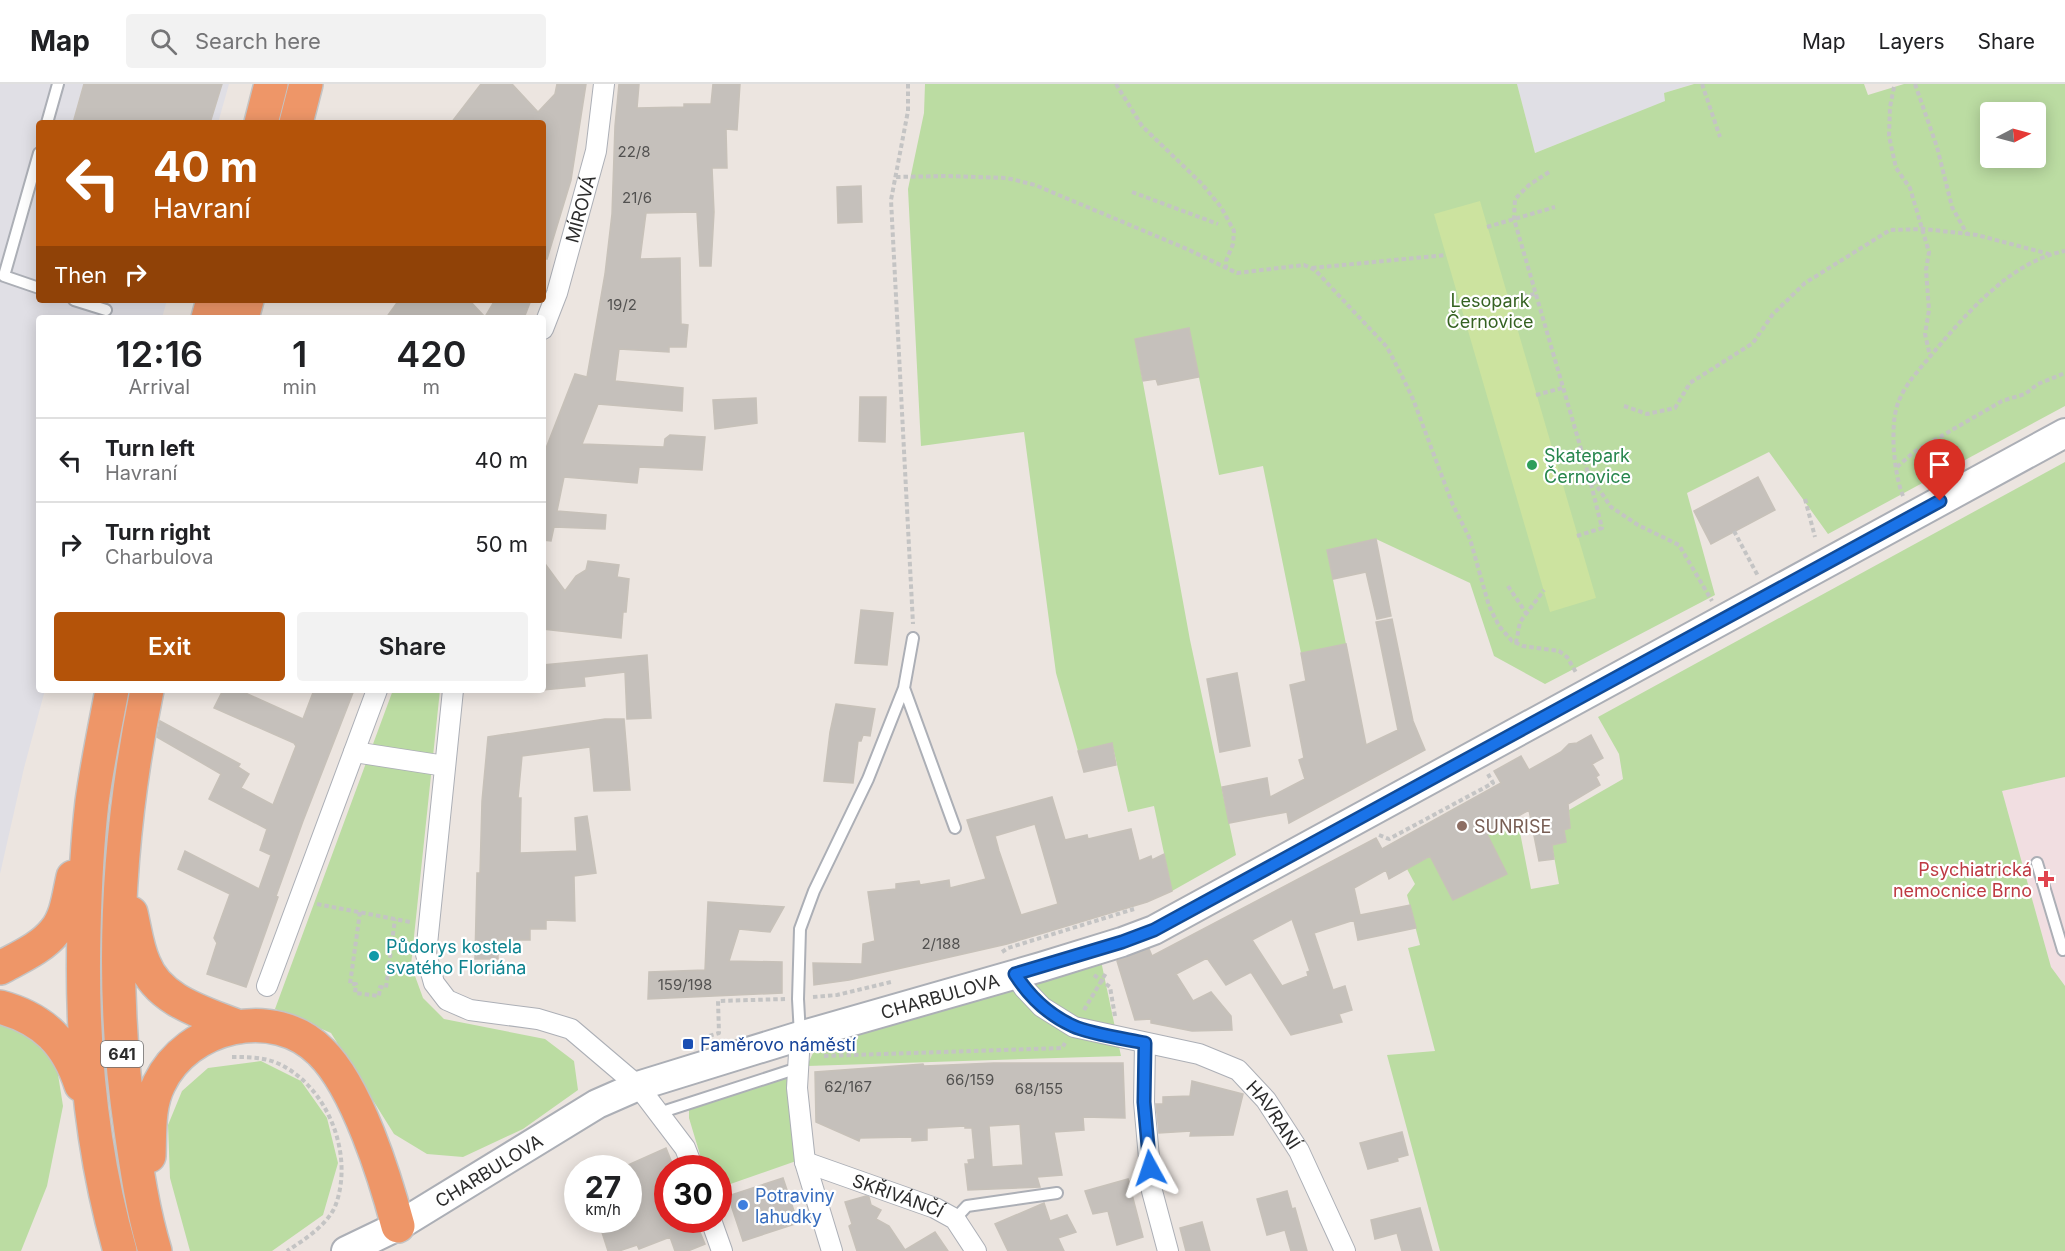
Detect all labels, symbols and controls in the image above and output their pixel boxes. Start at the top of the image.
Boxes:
search box [126,14,546,68]
text: Map [30,24,90,58]
icon: search [147,25,180,58]
text: Search here [195,28,321,54]
text: Map [1802,29,1846,54]
text: Layers [1879,29,1945,54]
text: Share [1978,29,2035,54]
north arrow [1980,102,2046,168]
map controls [1980,102,2046,168]
text: 40 m [153,141,258,192]
house number: 22/8 [618,142,650,161]
icon: left [54,144,132,222]
street label: MÍROVÁ [561,172,599,245]
house number: 21/6 [622,188,652,207]
text: Havraní [153,192,251,225]
icon: right [119,258,152,291]
text: Then [54,262,107,288]
park label: Lesopark Černovice [1446,290,1534,332]
house number: 19/2 [607,295,637,314]
text: 12:16 [116,332,203,376]
text: 1 [292,332,307,376]
text: 420 [396,332,466,376]
text: Arrival [128,375,190,399]
text: min [283,375,317,399]
text: m [423,375,440,399]
text: Turn left [105,435,195,461]
pin [1914,439,1965,501]
icon: left [54,444,87,477]
place label: Skatepark Černovice [1544,445,1631,487]
text: 40 m [474,447,528,473]
icon: arrive [1923,448,1956,481]
marker: Skatepark Černovice [1525,458,1539,472]
text: Havraní [105,461,177,485]
text: Turn right [105,519,211,545]
icon: right [54,528,87,561]
text: 50 m [475,531,528,557]
text: Charbulova [105,545,213,569]
button: Exit [54,612,285,681]
button: Share [297,612,528,681]
place label: SUNRISE [1474,816,1551,837]
marker: SUNRISE [1455,819,1469,833]
place label: Psychiatrická nemocnice Brno [1893,859,2032,901]
marker: Psychiatrická nemocnice Brno [2037,870,2055,888]
house number: 2/188 [921,934,961,953]
place label: Půdorys kostela svatého Floriána [386,936,526,978]
marker: Půdorys kostela svatého Floriána [367,949,381,963]
street label: CHARBULOVA [878,969,1002,1023]
house number: 159/198 [658,975,712,994]
place label: Faměrovo náměstí [700,1034,856,1055]
marker: Faměrovo náměstí [681,1037,695,1051]
road number: 641 [101,1041,143,1067]
house number: 66/159 [946,1070,994,1089]
street label: HAVRANÍ [1242,1076,1306,1153]
house number: 62/167 [824,1077,872,1096]
house number: 68/155 [1015,1079,1063,1098]
street label: CHARBULOVA [431,1130,546,1211]
position arrow [1118,1136,1182,1200]
speed limit sign: 30 [654,1155,732,1233]
text: 27 [585,1169,621,1205]
street label: SKŘIVÁNČÍ [850,1169,948,1221]
place label: Potraviny lahudky [755,1185,835,1227]
marker: Potraviny lahudky [736,1198,750,1212]
text: km/h [585,1200,621,1219]

